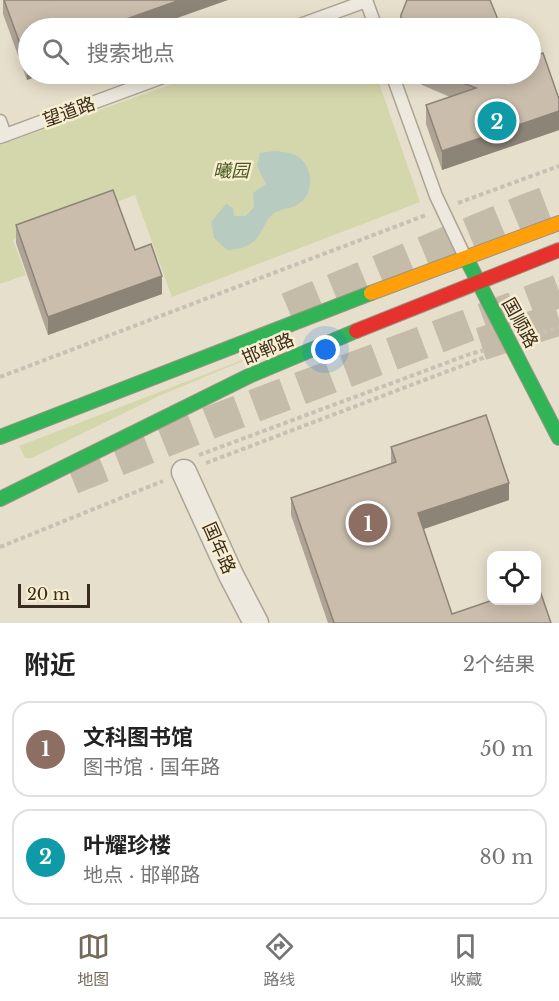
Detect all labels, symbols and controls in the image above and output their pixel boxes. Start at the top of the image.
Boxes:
search box [18,18,541,84]
icon: search [39,35,72,68]
text: 搜索地点 [87,40,175,67]
street label: 望道路 [40,92,98,132]
pin: 2 [478,98,516,144]
park label: 曦园 [213,160,252,182]
street label: 国顺路 [497,294,543,352]
street label: 邯郸路 [239,328,297,370]
your location [311,335,340,364]
pin: 1 [348,500,388,546]
street label: 国年路 [198,519,240,577]
map controls [487,551,541,605]
button: locate [487,551,541,605]
scale bar [18,581,90,608]
text: 20 m [27,584,70,604]
text: 附近 [24,649,76,681]
text: 2个结果 [463,652,535,676]
text: 文科图书馆 [83,724,193,751]
text: 1 [41,737,50,761]
text: 50 m [480,737,533,761]
text: 图书馆 · 国年路 [83,755,220,779]
text: 叶耀珍楼 [83,832,171,859]
text: 2 [39,845,52,869]
text: 80 m [479,845,533,869]
text: 地点 · 邯郸路 [83,863,200,887]
tab: 地图 [77,930,110,990]
tab: 路线 [263,930,296,990]
tab: 收藏 [449,930,482,990]

